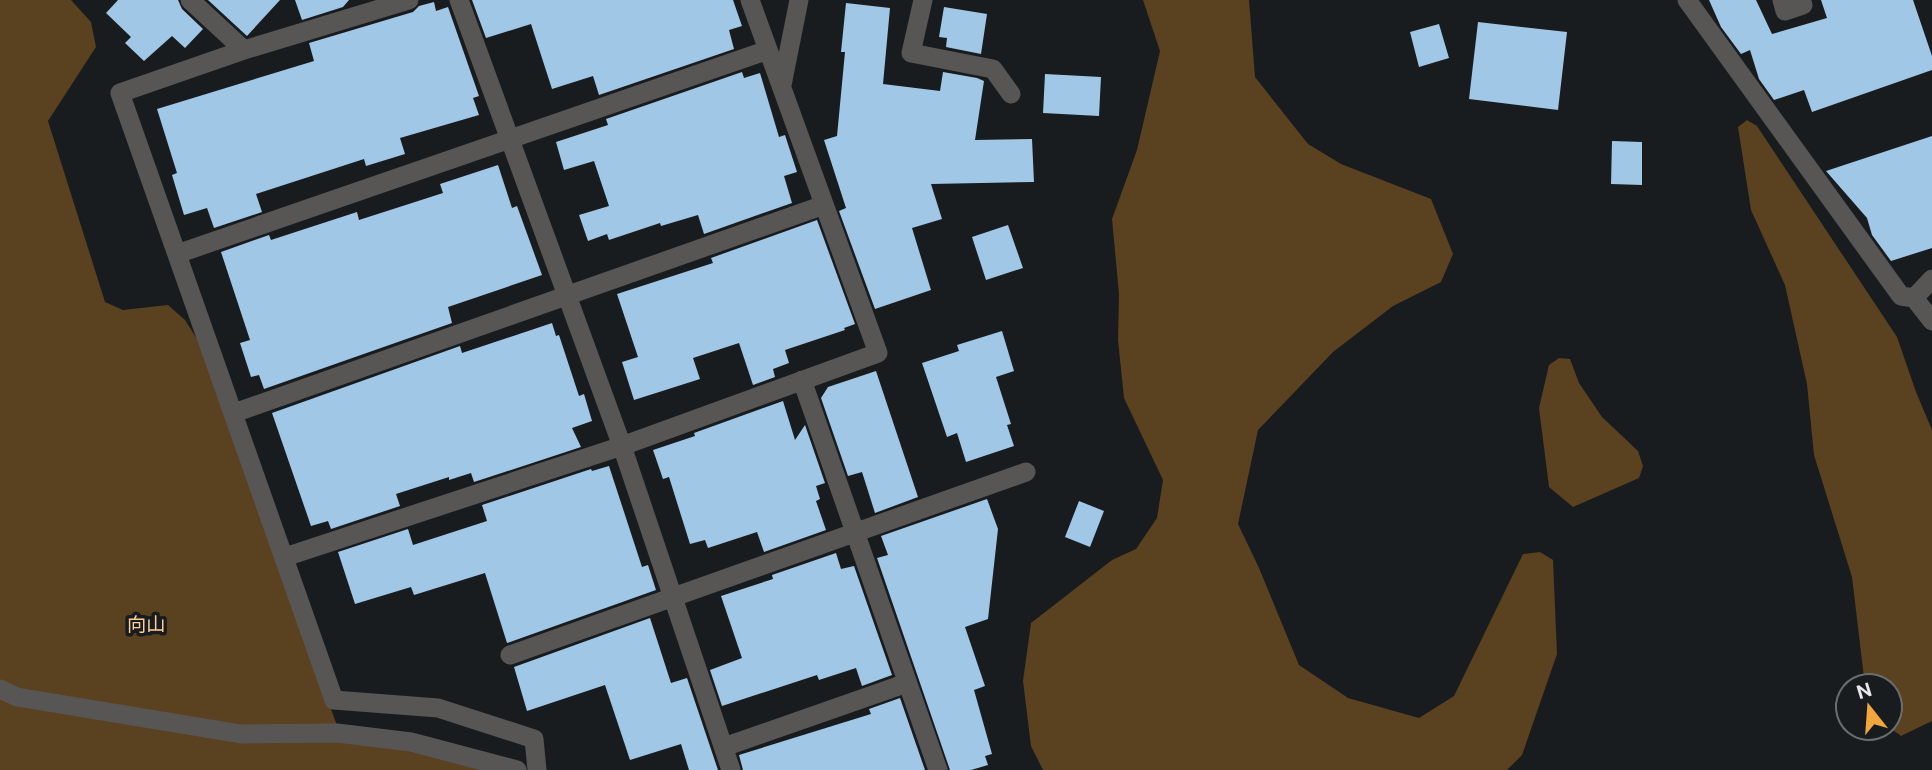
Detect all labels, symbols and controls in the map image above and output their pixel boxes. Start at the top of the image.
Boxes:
park label: 向山 [127,613,165,635]
north arrow [1834,672,1904,742]
text: N [1854,678,1874,703]

